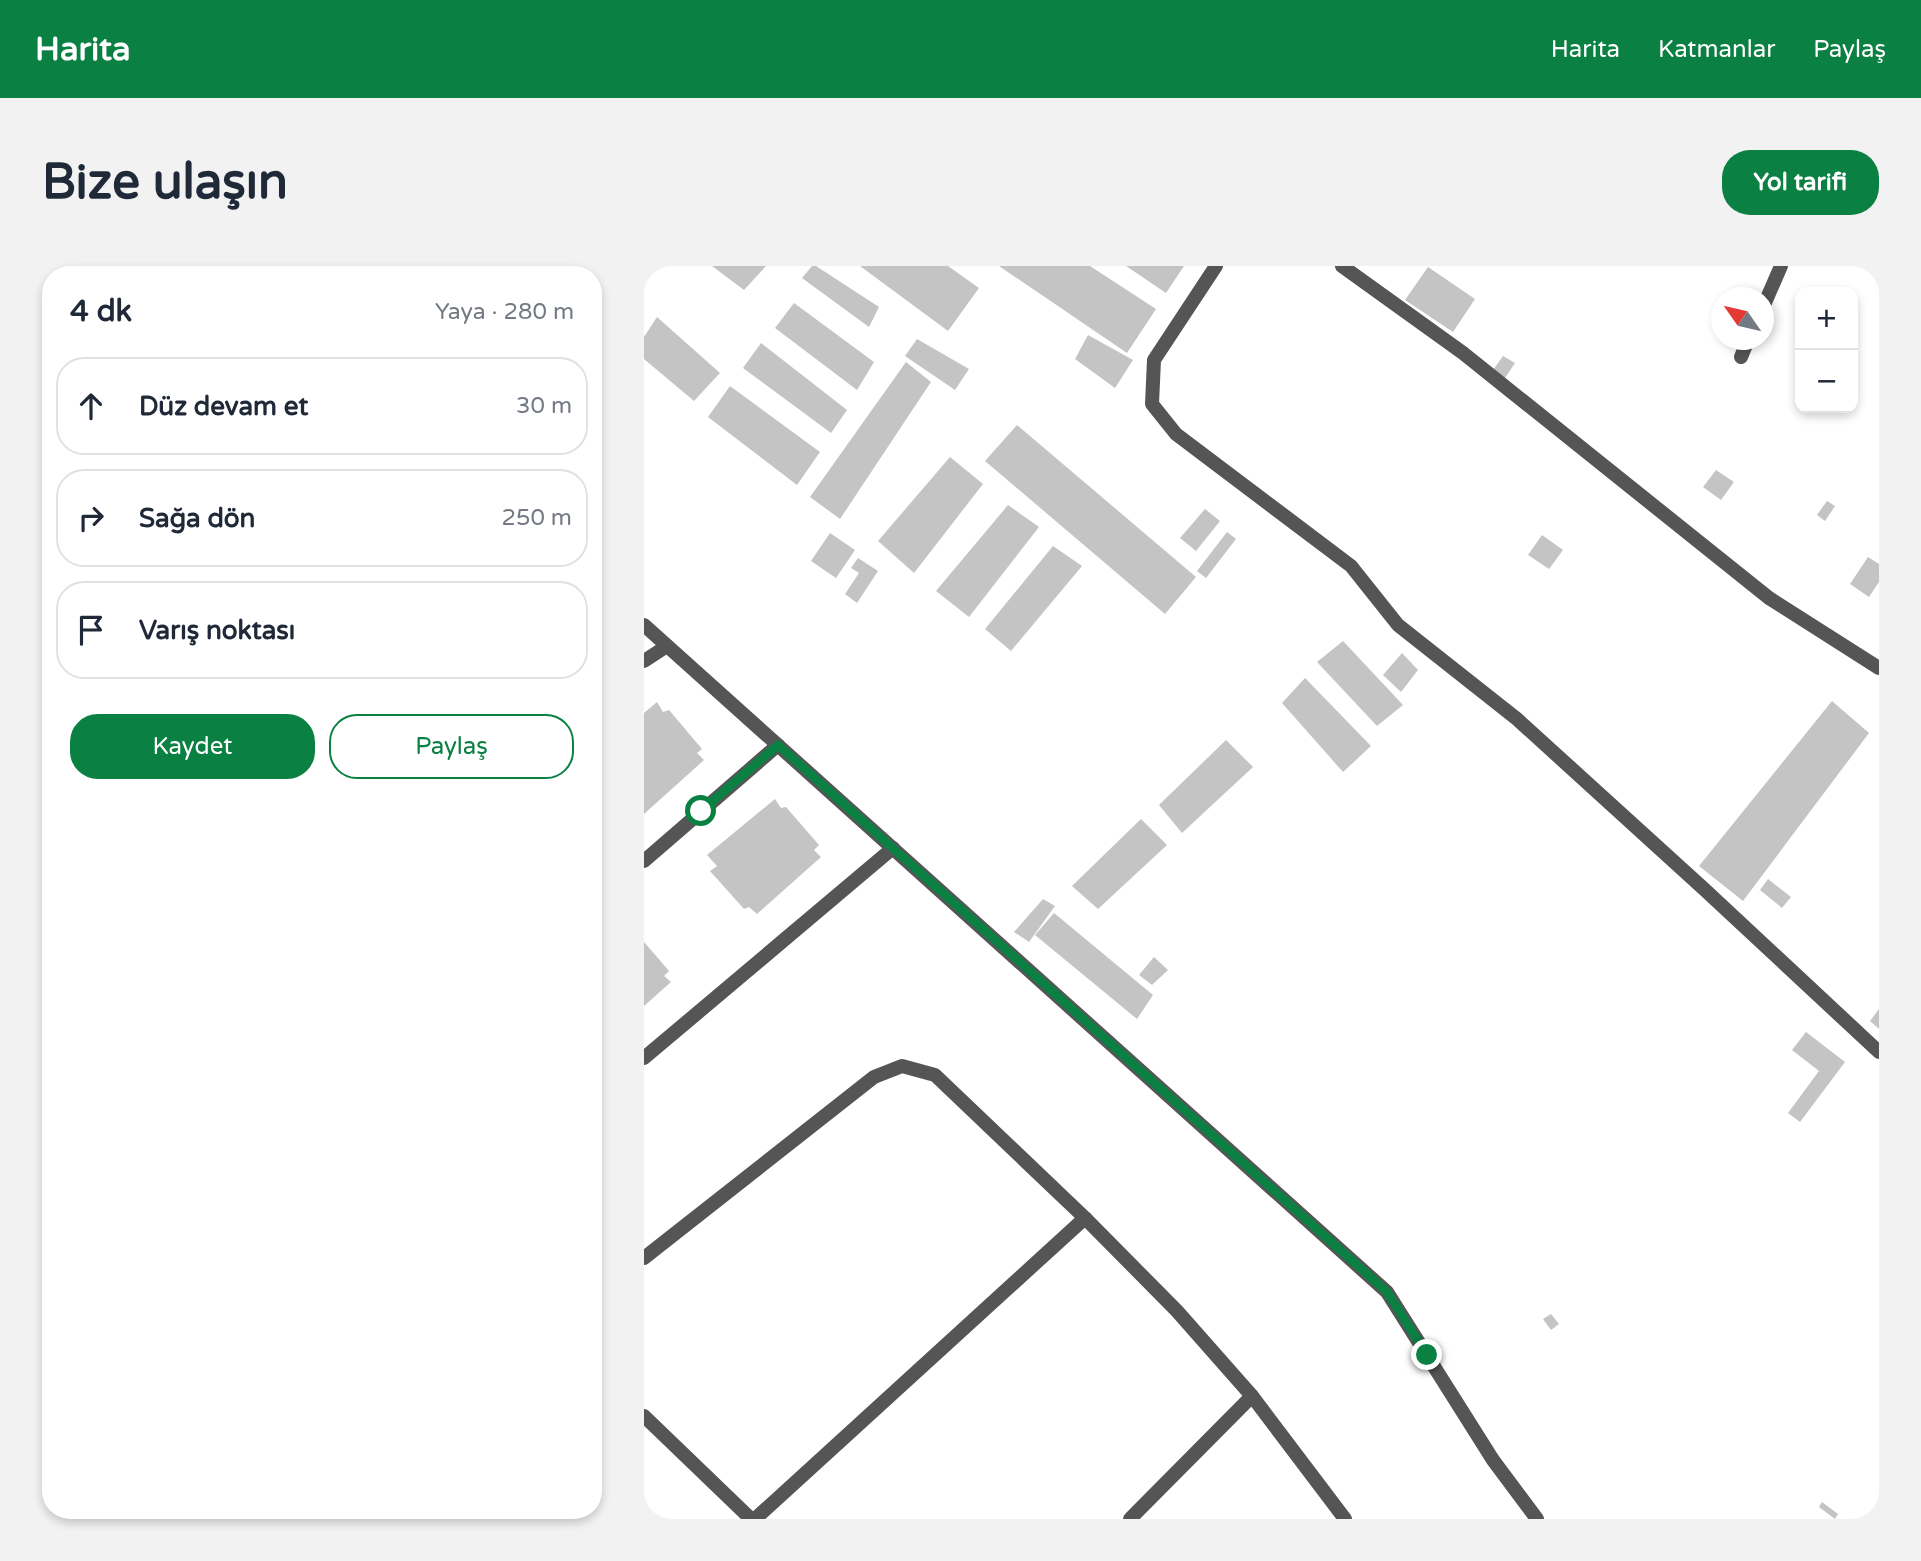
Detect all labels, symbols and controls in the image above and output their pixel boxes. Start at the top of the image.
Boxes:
text: Harita [35,30,130,69]
text: Harita [1551,35,1620,64]
text: Katmanlar [1658,35,1775,64]
text: Paylaş [1813,35,1886,64]
button: Yol tarifi [1722,150,1879,215]
text: Bize ulaşın [42,153,288,212]
north arrow [1711,287,1774,350]
map controls [1795,287,1858,413]
button: + [1795,287,1858,350]
text: 4 dk [70,293,132,330]
text: Yaya · 280 m [435,298,574,326]
button: − [1795,350,1858,413]
icon: ahead [72,387,110,425]
text: Düz devam et [139,391,308,422]
text: 30 m [516,392,572,420]
icon: right [72,499,110,537]
text: Sağa dön [139,503,255,534]
text: 250 m [502,504,572,532]
icon: arrive [72,611,110,649]
text: Varış noktası [139,615,295,646]
button: Kaydet [70,714,315,779]
button: Paylaş [329,714,574,779]
route start [685,795,716,826]
route end [1411,1339,1442,1370]

